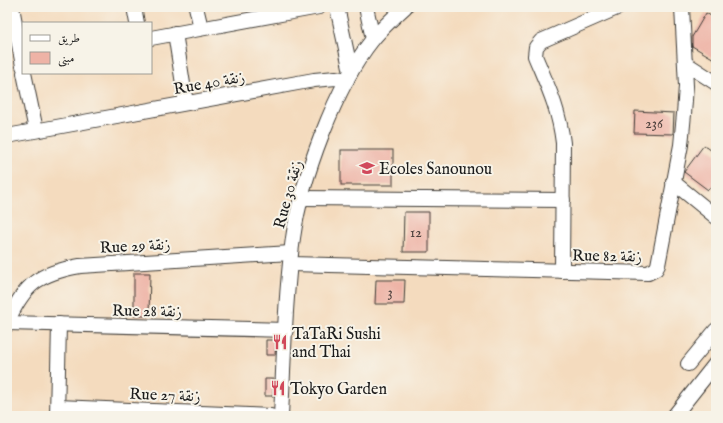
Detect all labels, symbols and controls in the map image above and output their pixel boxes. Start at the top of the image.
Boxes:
legend [22,22,152,74]
text: طريق [58,31,80,46]
text: مبنى [58,51,74,67]
street label: Rue 40 زنقة [172,68,247,100]
house number: 236 [645,115,664,133]
street label: Rue 30 زنقة [270,158,308,231]
school or university icon: Ecoles Sanounou [358,159,376,177]
place label: Ecoles Sanounou [379,160,492,180]
house number: 12 [410,224,422,242]
street label: Rue 29 زنقة [99,235,171,259]
street label: Rue 82 زنقة [572,246,642,268]
house number: 3 [387,284,393,302]
street label: Rue 28 زنقة [112,301,182,323]
place label: TaTaRi Sushi and Thai [292,325,381,363]
restaurant icon: TaTaRi Sushi and Thai [271,333,289,351]
restaurant icon: Tokyo Garden [269,379,287,397]
place label: Tokyo Garden [290,380,387,400]
street label: Rue 27 زنقة [129,385,201,407]

